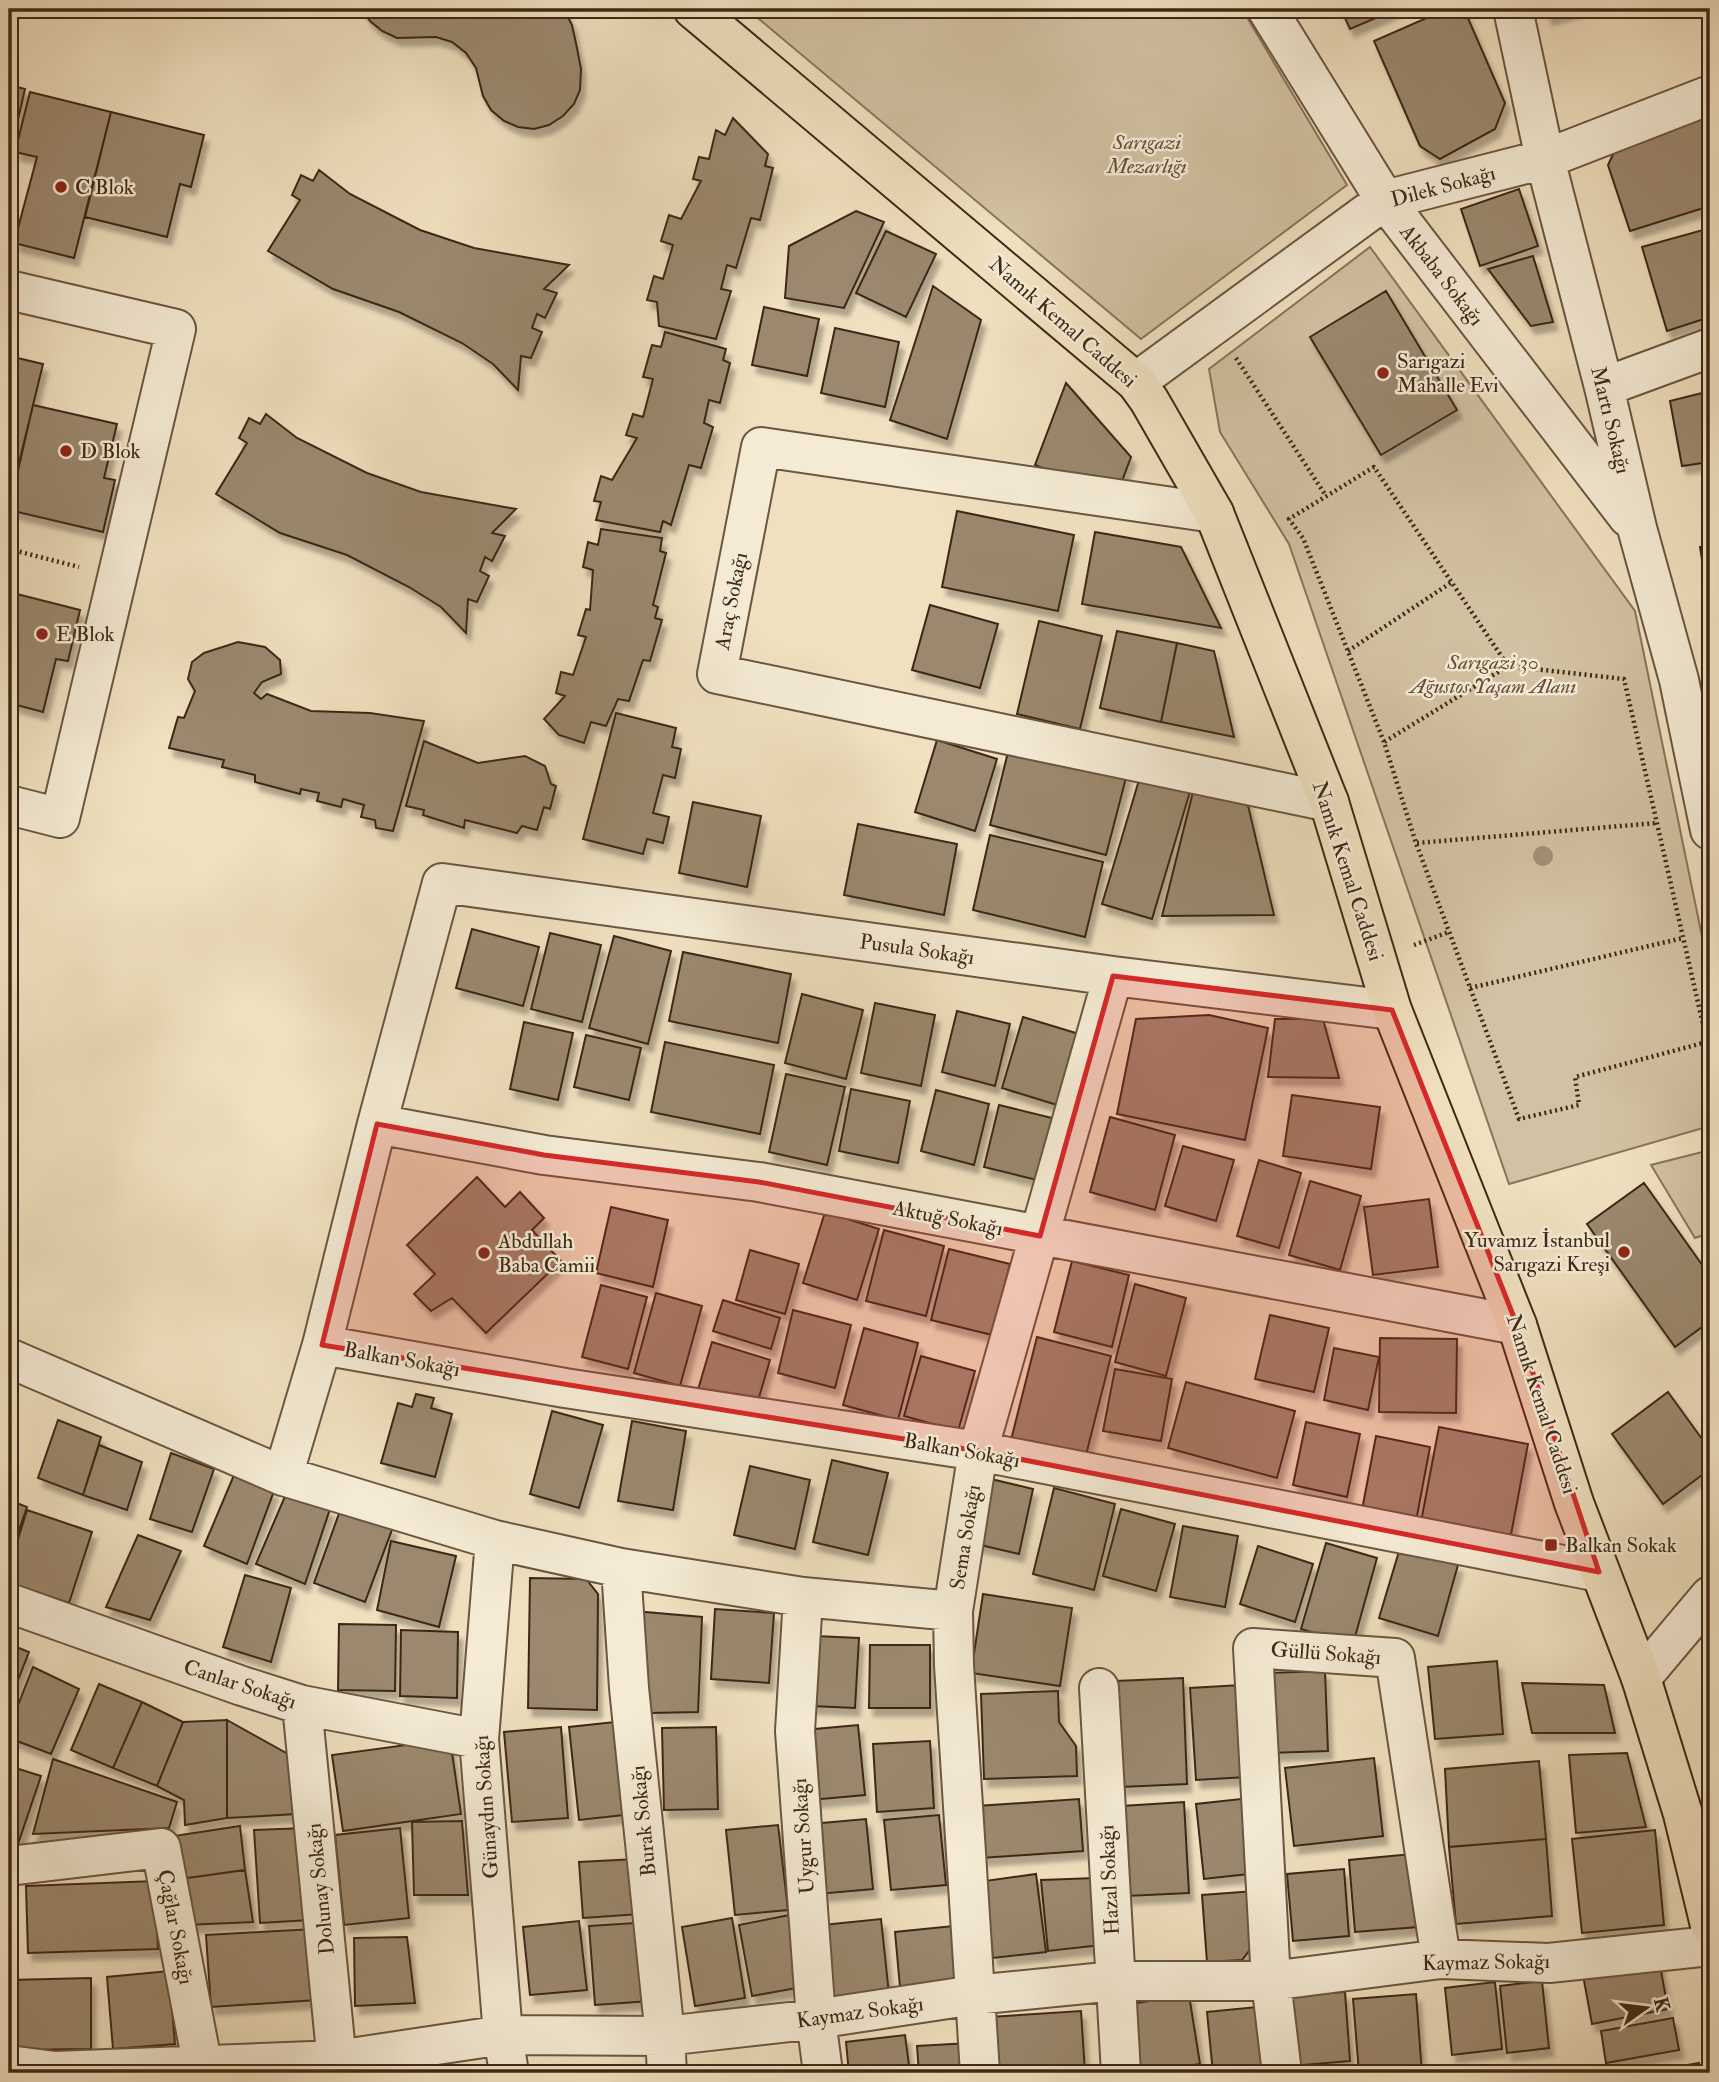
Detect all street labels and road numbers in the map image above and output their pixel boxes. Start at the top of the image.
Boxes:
street label: Dilek Sokağı [1388,159,1499,213]
street label: Akbaba Sokağı [1393,218,1490,332]
street label: Namık Kemal Caddesi [983,251,1143,394]
street label: Martı Sokağı [1584,364,1637,477]
street label: Araç Sokağı [709,550,754,653]
street label: Namık Kemal Caddesi [1306,778,1389,965]
street label: Pusula Sokağı [858,928,977,971]
street label: Aktuğ Sokağı [889,1194,1006,1242]
street label: Namık Kemal Caddesi [1500,1311,1583,1498]
street label: Balkan Sokağı [342,1336,463,1383]
street label: Balkan Sokağı [902,1427,1023,1474]
street label: Sema Sokağı [944,1482,987,1592]
street label: Güllü Sokağı [1270,1636,1382,1671]
street label: Canlar Sokağı [180,1654,300,1716]
street label: Günaydın Sokağı [468,1734,505,1880]
street label: Burak Sokağı [624,1764,663,1878]
street label: Uygur Sokağı [786,1777,821,1895]
street label: Dolunay Sokağı [300,1821,341,1956]
street label: Hazal Sokağı [1093,1824,1126,1936]
street label: Çağlar Sokağı [151,1867,200,1987]
street label: Kaymaz Sokağı [1422,1948,1551,1977]
street label: Kaymaz Sokağı [795,1990,926,2035]

